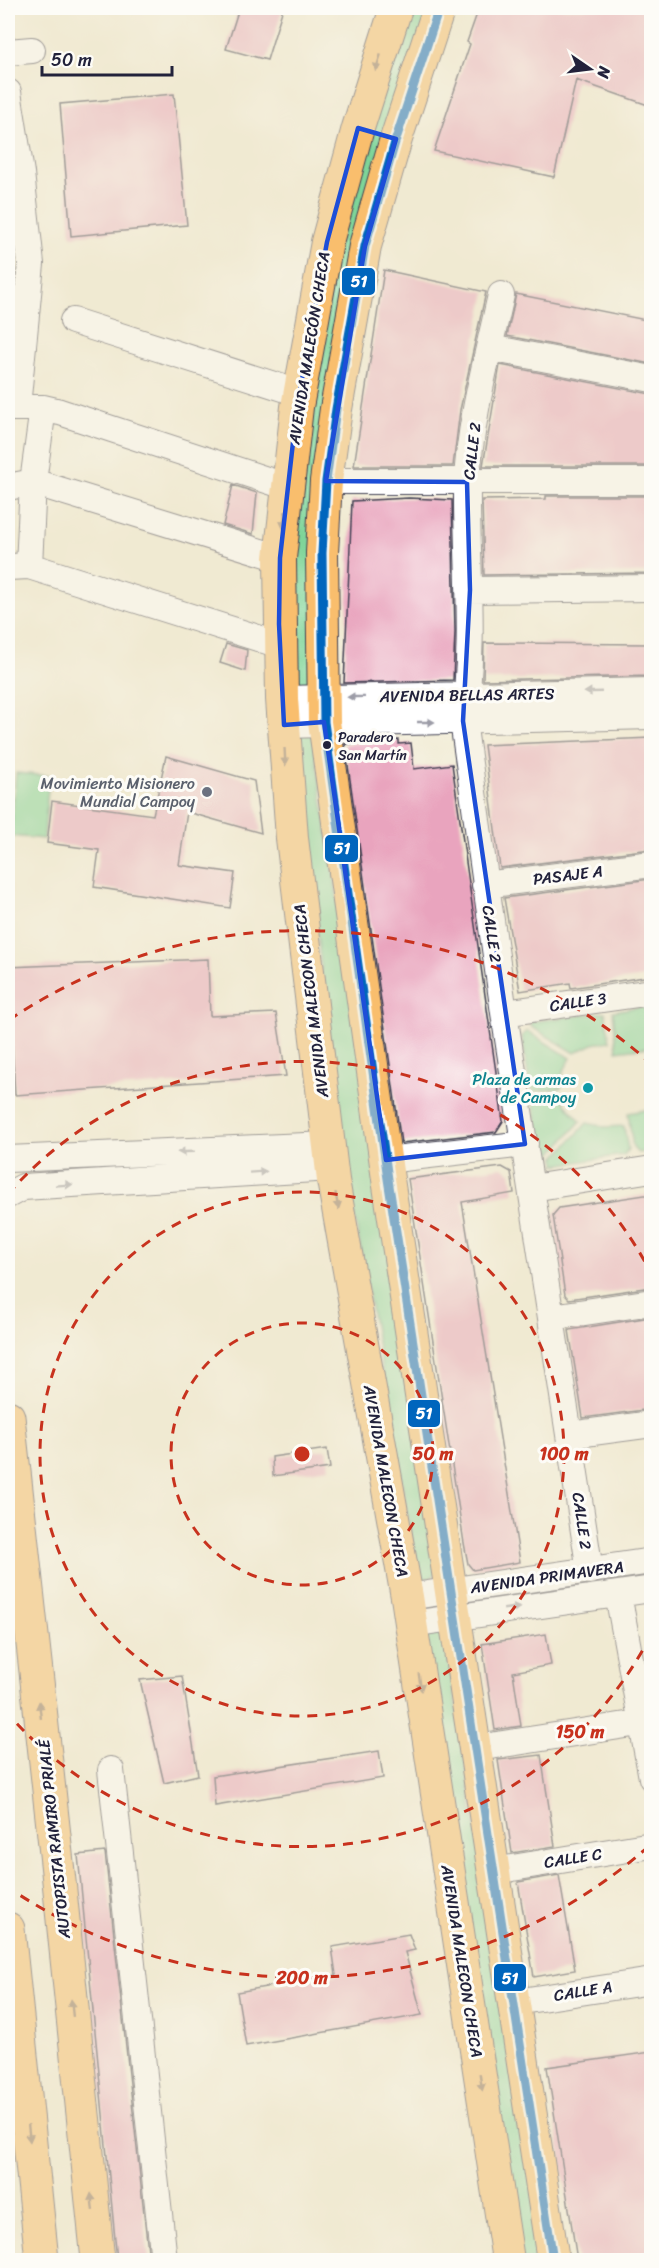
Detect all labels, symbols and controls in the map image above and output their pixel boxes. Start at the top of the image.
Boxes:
scale bar [42,39,172,77]
north arrow [560,39,620,99]
text: 50 m [51,44,92,76]
one-way arrow [373,54,382,72]
text: N [588,63,620,82]
street label: AVENIDA MALECÓN CHECA [279,250,339,447]
line badge: 51 [341,267,376,296]
text: 51 [351,267,367,296]
street label: CALLE 2 [454,421,490,481]
one-way arrow [279,511,289,530]
street label: AVENIDA BELLAS ARTES [378,679,555,711]
one-way arrow [584,688,603,697]
one-way arrow [347,692,366,702]
one-way arrow [417,717,436,727]
place label: Paradero San Martín [338,725,407,768]
marker: Paradero San Martín [321,739,333,751]
one-way arrow [281,748,290,767]
place label: Movimiento Misionero Mundial Campoy [41,769,196,816]
marker: Movimiento Misionero Mundial Campoy [200,785,214,799]
line badge: 51 [324,834,359,863]
text: 51 [334,834,350,863]
street label: PASAJE A [531,856,605,894]
street label: AVENIDA MALECON CHECA [285,903,337,1100]
street label: CALLE 2 [474,903,510,965]
street label: CALLE 3 [548,984,608,1020]
place label: Plaza de armas de Campoy [472,1065,577,1112]
marker: Plaza de armas de Campoy [581,1081,595,1095]
one-way arrow [177,1147,196,1156]
one-way arrow [249,1168,268,1177]
one-way arrow [54,1180,73,1189]
one-way arrow [333,1192,342,1211]
street label: AVENIDA MALECON CHECA [355,1382,417,1579]
line badge: 51 [407,1399,441,1428]
text: 51 [416,1399,432,1428]
text: 50 m [413,1438,454,1470]
text: 100 m [540,1438,589,1470]
centre of rings [292,1444,312,1464]
street label: CALLE 2 [564,1490,600,1552]
street label: AVENIDA PRIMAVERA [468,1552,625,1602]
one-way arrow [503,1604,522,1613]
one-way arrow [415,1672,424,1691]
one-way arrow [35,1700,45,1719]
text: 150 m [556,1716,604,1748]
street label: AUTOPISTA RAMIRO PRIALÉ [29,1737,79,1941]
street label: CALLE C [542,1839,604,1877]
street label: AVENIDA MALECON CHECA [432,1862,492,2059]
text: 200 m [275,1962,328,1994]
line badge: 51 [493,1963,527,1992]
text: 51 [502,1964,518,1993]
street label: CALLE A [552,1972,614,2010]
one-way arrow [67,1999,77,2018]
one-way arrow [476,2073,485,2092]
one-way arrow [24,2124,34,2143]
one-way arrow [87,2193,97,2212]

